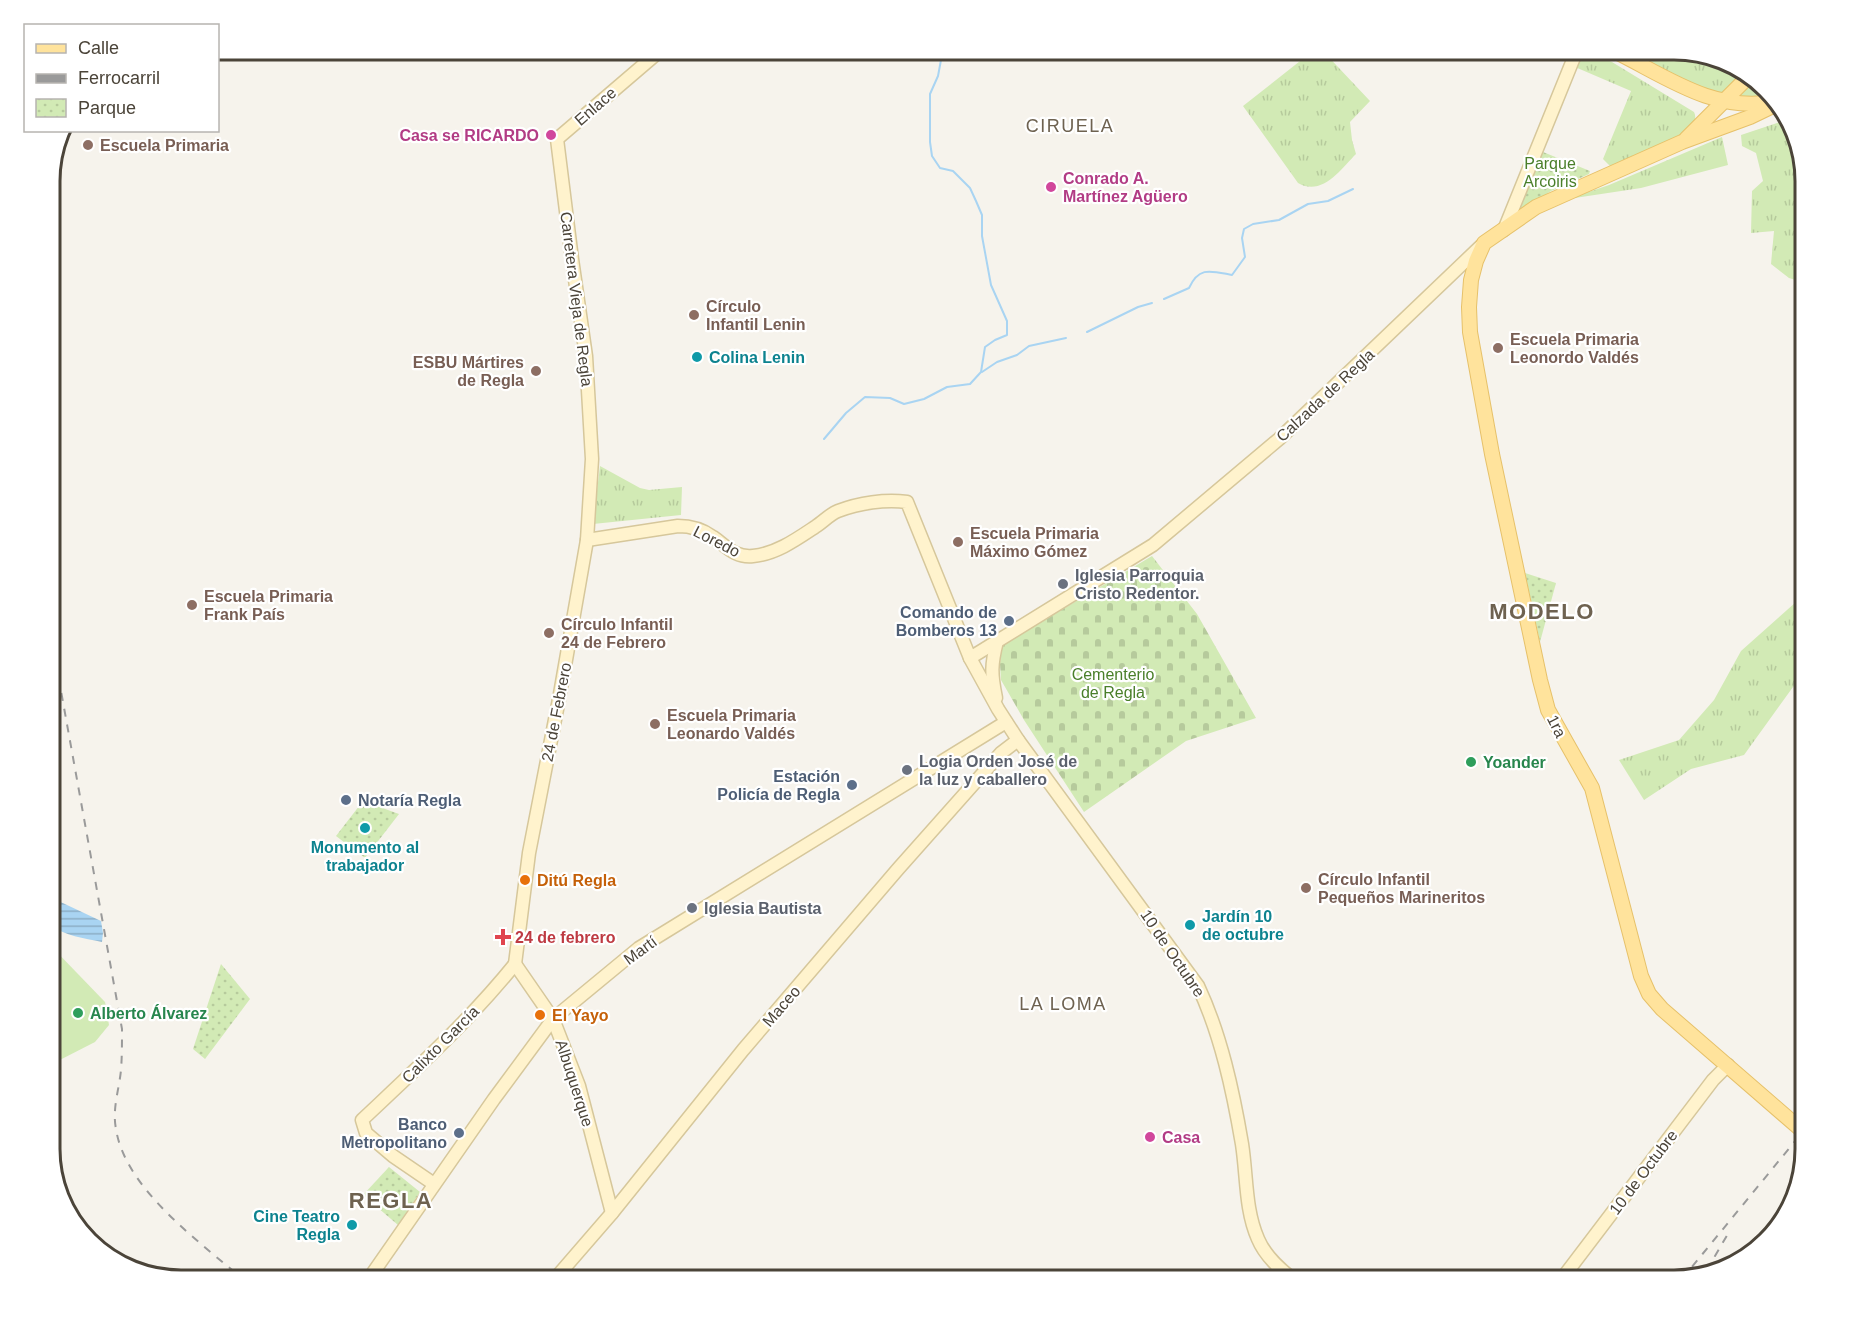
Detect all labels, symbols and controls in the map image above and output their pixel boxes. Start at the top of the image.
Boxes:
legend [24,24,219,132]
text: Calle [78,38,119,58]
text: Ferrocarril [78,68,160,88]
street label: Enlace [571,84,619,129]
text: Parque [78,98,136,118]
district label: CIRUELA [1026,116,1114,136]
place label: Casa se RICARDO [399,127,539,144]
marker: Casa se RICARDO [544,128,558,142]
place label: Escuela Primaria [100,137,229,154]
marker: Escuela Primaria [81,138,95,152]
park label: Parque Arcoiris [1523,155,1577,190]
place label: Conrado A. Martínez Agüero [1063,170,1188,205]
marker: Conrado A. Martínez Agüero [1044,180,1058,194]
street label: Carretera Vieja de Regla [557,211,596,387]
place label: Círculo Infantil Lenin [706,298,806,333]
marker: Círculo Infantil Lenin [687,308,701,322]
place label: Escuela Primaria Leonordo Valdés [1510,331,1639,366]
marker: Escuela Primaria Leonordo Valdés [1491,341,1505,355]
street label: Calzada de Regla [1273,346,1378,445]
place label: Colina Lenin [709,349,805,366]
marker: Colina Lenin [690,350,704,364]
place label: ESBU Mártires de Regla [413,354,524,389]
marker: ESBU Mártires de Regla [529,364,543,378]
street label: Loredo [691,523,743,560]
place label: Escuela Primaria Máximo Gómez [970,525,1099,560]
marker: Escuela Primaria Máximo Gómez [951,535,965,549]
place label: Iglesia Parroquia Cristo Redentor. [1075,567,1204,602]
marker: Iglesia Parroquia Cristo Redentor. [1056,577,1070,591]
place label: Escuela Primaria Frank País [204,588,333,623]
marker: Escuela Primaria Frank País [185,598,199,612]
district label: MODELO [1489,599,1595,624]
place label: Comando de Bomberos 13 [896,604,997,639]
marker: Comando de Bomberos 13 [1002,614,1016,628]
place label: Círculo Infantil 24 de Febrero [561,616,673,651]
marker: Círculo Infantil 24 de Febrero [542,626,556,640]
street label: 24 de Febrero [539,661,574,763]
park label: Cementerio de Regla [1072,666,1154,701]
place label: Escuela Primaria Leonardo Valdés [667,707,796,742]
street label: 1ra [1544,712,1569,740]
marker: Escuela Primaria Leonardo Valdés [648,717,662,731]
place label: Logia Orden José de la luz y caballero [919,753,1077,788]
place label: Yoander [1483,754,1546,771]
marker: Yoander [1464,755,1478,769]
marker: Logia Orden José de la luz y caballero [900,763,914,777]
place label: Estación Policía de Regla [717,768,840,803]
marker: Estación Policía de Regla [845,778,859,792]
place label: Notaría Regla [358,792,461,809]
marker: Notaría Regla [339,793,353,807]
marker: Monumento al trabajador [358,821,372,835]
place label: Monumento al trabajador [311,839,419,874]
place label: Círculo Infantil Pequeños Marineritos [1318,871,1485,906]
place label: Ditú Regla [537,872,616,889]
marker: Ditú Regla [518,873,532,887]
marker: Círculo Infantil Pequeños Marineritos [1299,881,1313,895]
place label: Iglesia Bautista [704,900,821,917]
marker: Iglesia Bautista [685,901,699,915]
street label: 10 de Octubre [1137,906,1208,1000]
place label: Jardín 10 de octubre [1202,908,1284,943]
marker: Jardín 10 de octubre [1183,918,1197,932]
place label: 24 de febrero [515,929,616,946]
marker: 24 de febrero [496,930,510,944]
street label: Martí [621,932,660,968]
street label: Maceo [759,983,804,1030]
district label: LA LOMA [1019,994,1107,1014]
street label: Calixto García [399,1002,482,1086]
place label: Alberto Álvarez [90,1004,207,1022]
marker: Alberto Álvarez [71,1006,85,1020]
place label: El Yayo [552,1007,609,1024]
marker: El Yayo [533,1008,547,1022]
street label: Albuquerque [552,1037,597,1129]
place label: Banco Metropolitano [341,1116,447,1151]
marker: Banco Metropolitano [452,1126,466,1140]
street label: 10 de Octubre [1606,1127,1681,1218]
place label: Casa [1162,1129,1200,1146]
marker: Casa [1143,1130,1157,1144]
district label: REGLA [349,1188,433,1213]
place label: Cine Teatro Regla [253,1208,340,1243]
marker: Cine Teatro Regla [345,1218,359,1232]

